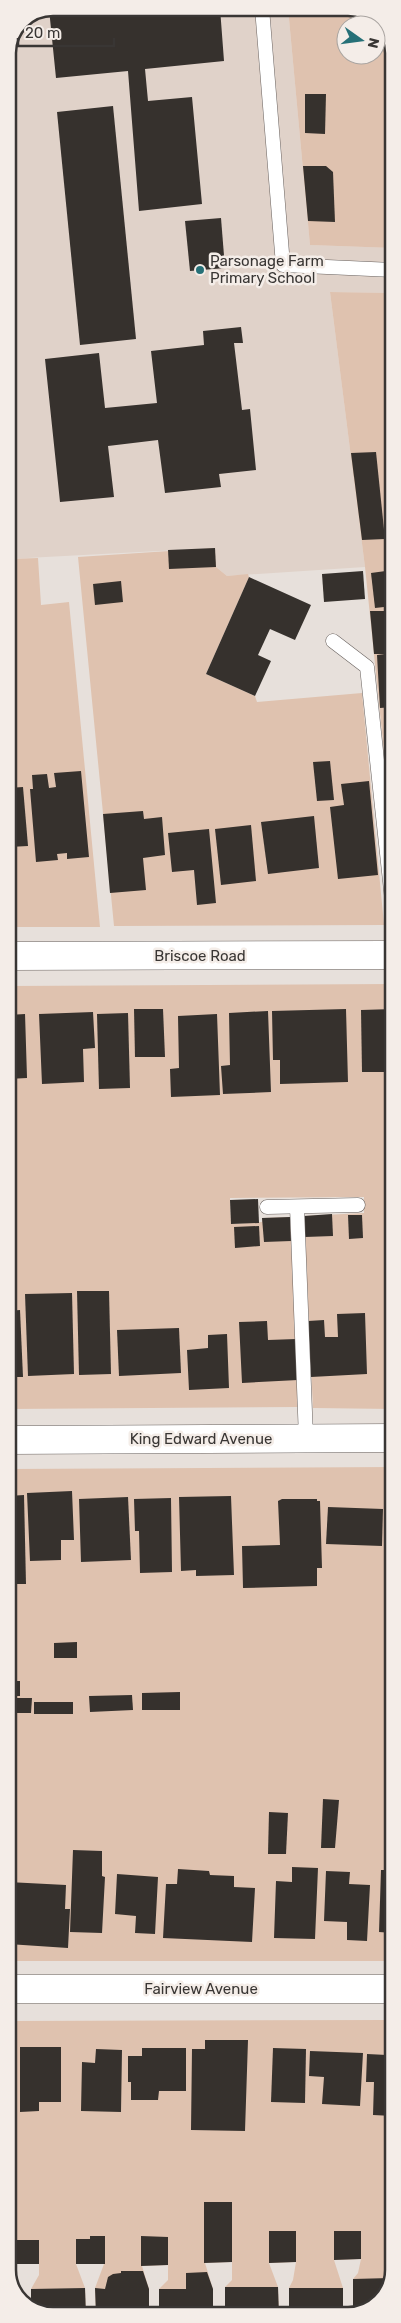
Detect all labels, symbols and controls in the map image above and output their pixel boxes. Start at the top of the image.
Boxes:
scale bar [18,15,114,47]
north arrow [336,15,386,65]
text: 20 m [25,24,60,42]
text: N [364,36,383,50]
place label: Parsonage Farm Primary School [210,252,324,287]
marker: Parsonage Farm Primary School [194,264,206,276]
street label: Briscoe Road [154,947,246,965]
street label: King Edward Avenue [130,1430,272,1448]
street label: Fairview Avenue [144,1980,258,1998]

